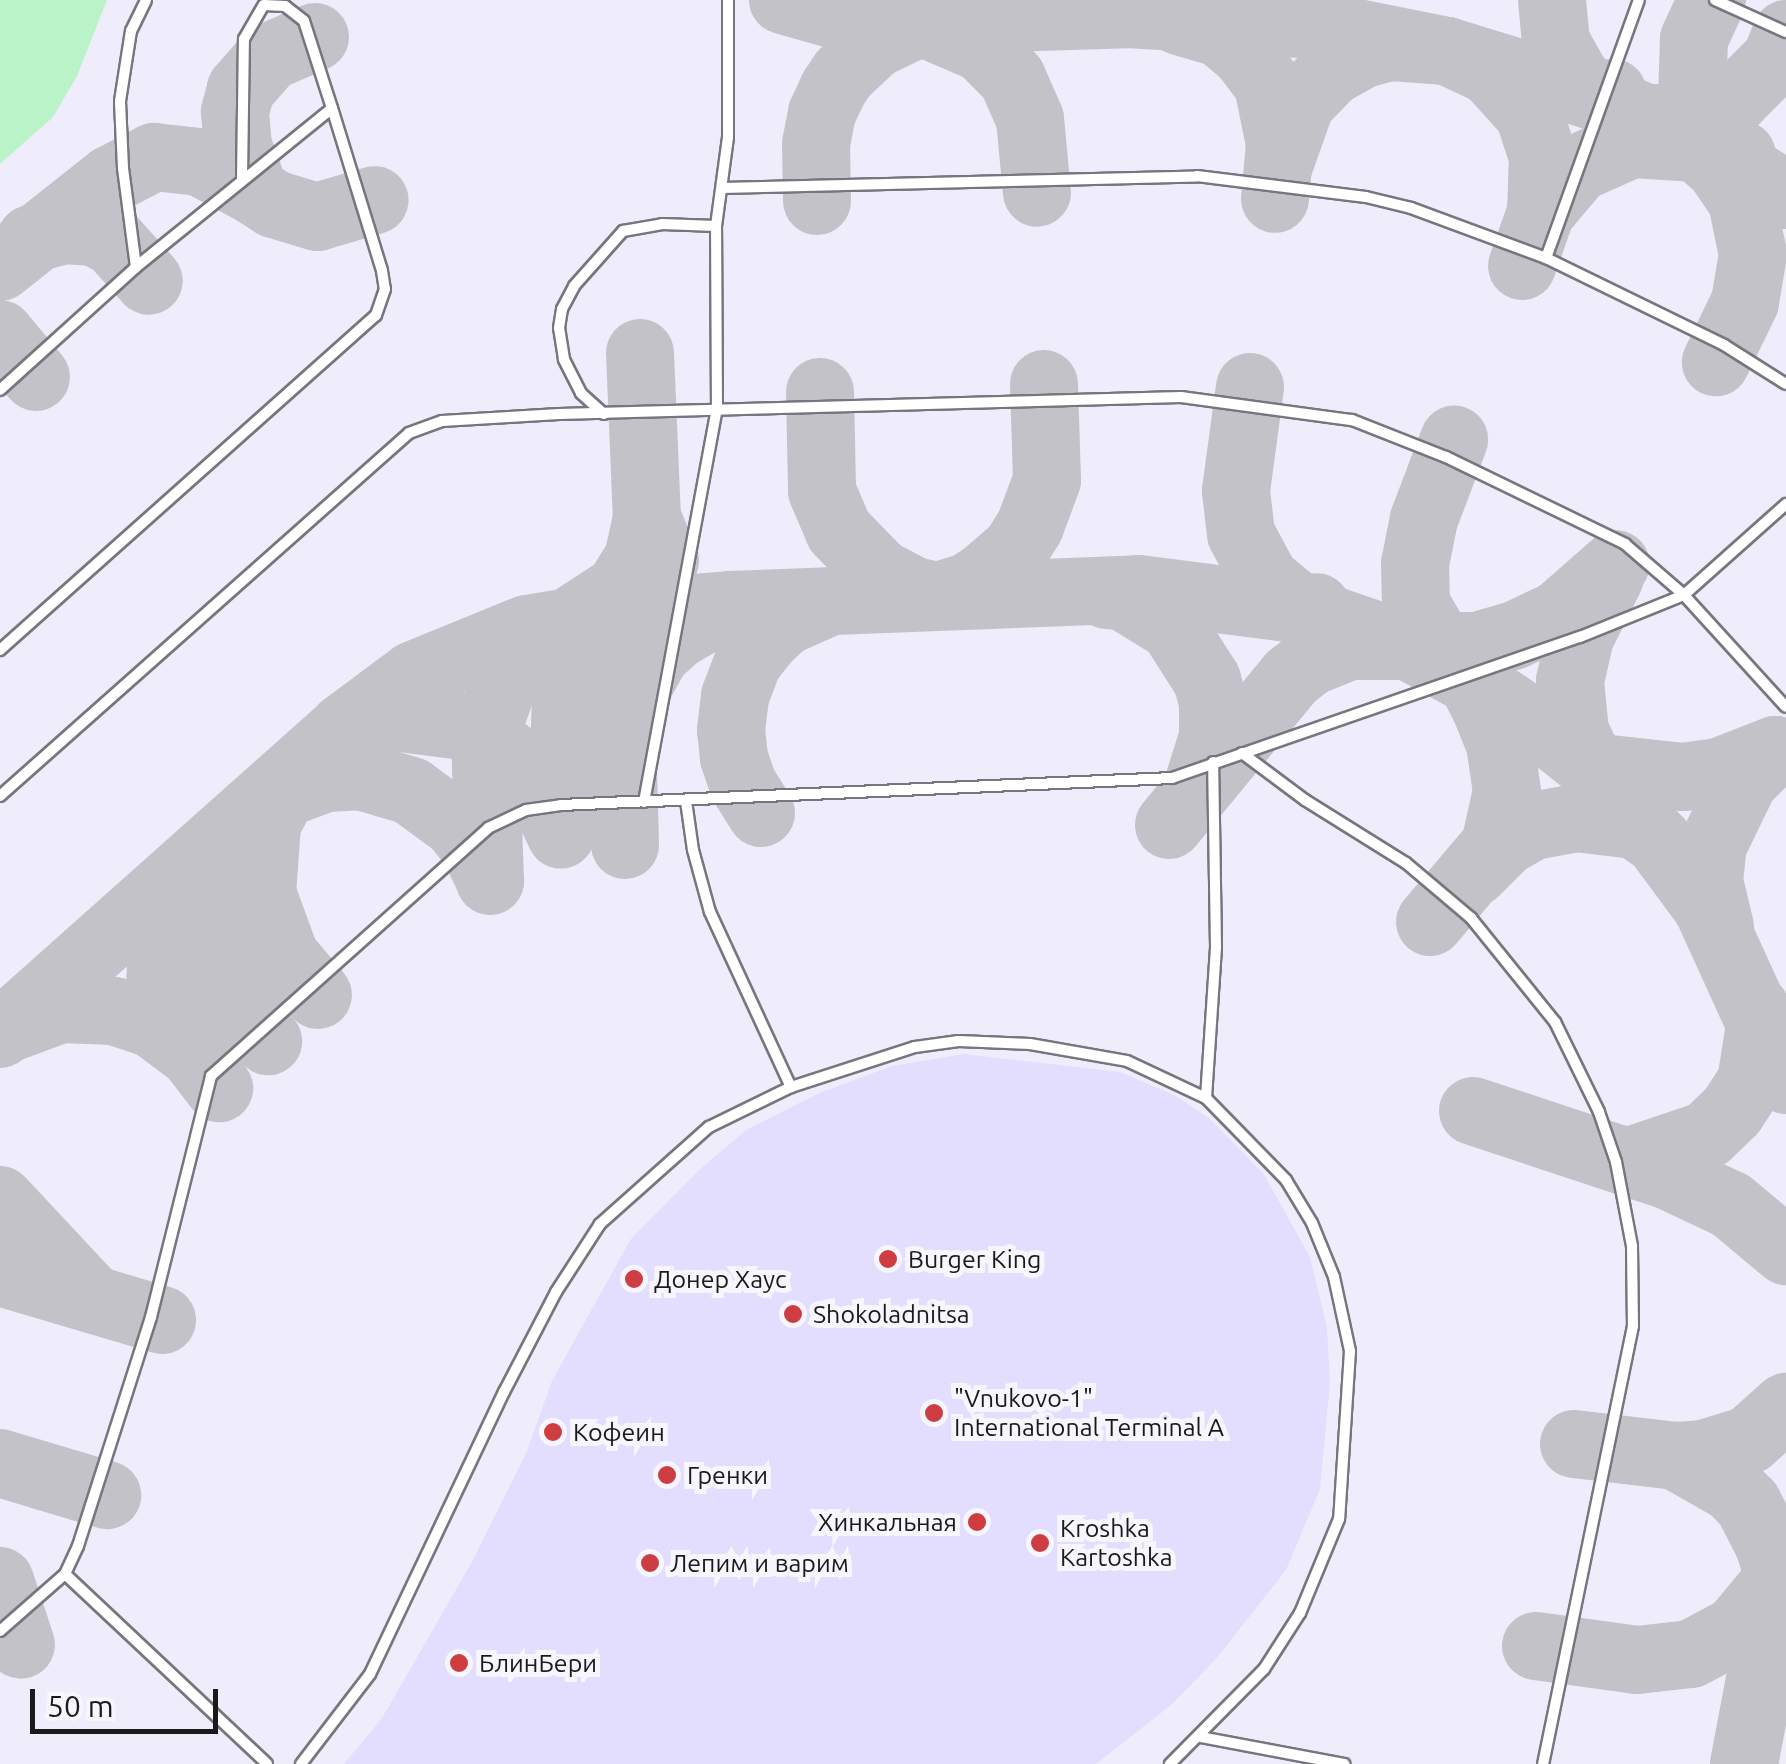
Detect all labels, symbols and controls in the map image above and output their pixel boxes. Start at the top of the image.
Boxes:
place label: Burger King [908,1244,1041,1274]
marker: Burger King [877,1248,899,1270]
place label: Донер Хаус [654,1264,787,1294]
marker: Донер Хаус [623,1268,645,1290]
place label: Shokoladnitsa [813,1299,970,1329]
marker: Shokoladnitsa [782,1303,804,1325]
place label: "Vnukovo-1" International Terminal A [954,1384,1224,1443]
marker: "Vnukovo-1" International Terminal A [923,1402,945,1424]
place label: Кофеин [573,1417,665,1447]
marker: Кофеин [542,1421,564,1443]
place label: Гренки [687,1460,768,1490]
marker: Гренки [656,1464,678,1486]
place label: Хинкальная [818,1507,957,1537]
marker: Хинкальная [966,1511,988,1533]
place label: Kroshka Kartoshka [1060,1514,1172,1573]
marker: Kroshka Kartoshka [1029,1532,1051,1554]
place label: Лепим и варим [670,1548,849,1578]
marker: Лепим и варим [639,1552,661,1574]
place label: БлинБери [479,1648,597,1678]
marker: БлинБери [448,1652,470,1674]
scale bar [35,1669,222,1731]
text: 50 m [47,1689,114,1723]

